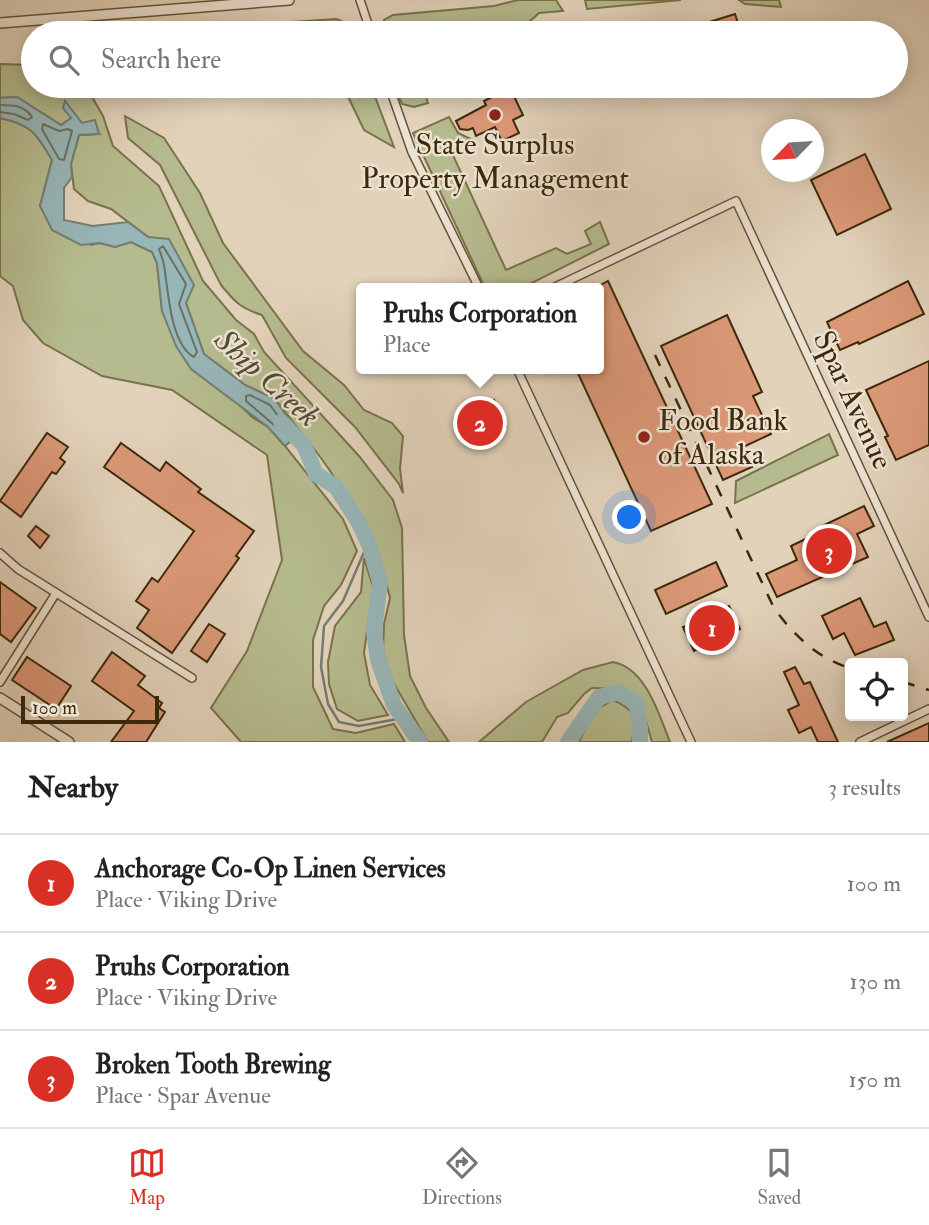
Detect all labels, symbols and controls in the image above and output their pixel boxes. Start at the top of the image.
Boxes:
search box [21,21,908,98]
icon: search [45,41,83,79]
text: Search here [101,44,221,76]
marker: State Surplus Property Management [487,107,503,123]
north arrow [761,119,824,182]
place label: State Surplus Property Management [361,126,629,197]
popup [356,283,604,374]
text: Pruhs Corporation [383,298,577,330]
water label: Ship Creek [205,320,328,436]
street label: Spar Avenue [805,325,901,475]
text: Place [383,330,430,359]
pin: 2 [457,397,503,449]
place label: Food Bank of Alaska [658,402,788,473]
marker: Food Bank of Alaska [636,429,652,445]
your location [612,500,646,534]
pin: 3 [806,525,852,577]
pin: 1 [689,602,735,654]
map controls [845,658,908,721]
button: locate [845,658,908,721]
scale bar [21,693,159,725]
text: 100 m [32,696,77,720]
text: Nearby [28,769,118,806]
text: 3 results [828,773,901,802]
text: Anchorage Co-Op Linen Services [95,853,446,885]
text: 1 [47,869,55,898]
text: 100 m [847,869,901,898]
text: Place · Viking Drive [95,885,277,914]
text: Pruhs Corporation [95,951,290,983]
text: 2 [45,967,57,996]
text: 130 m [849,967,901,996]
text: Place · Viking Drive [95,983,277,1012]
text: Broken Tooth Brewing [95,1049,331,1081]
text: 3 [47,1065,55,1094]
text: 150 m [848,1065,901,1094]
text: Place · Spar Avenue [95,1081,271,1110]
tab: Map [128,1144,166,1210]
tab: Directions [422,1144,502,1210]
tab: Saved [758,1144,801,1210]

